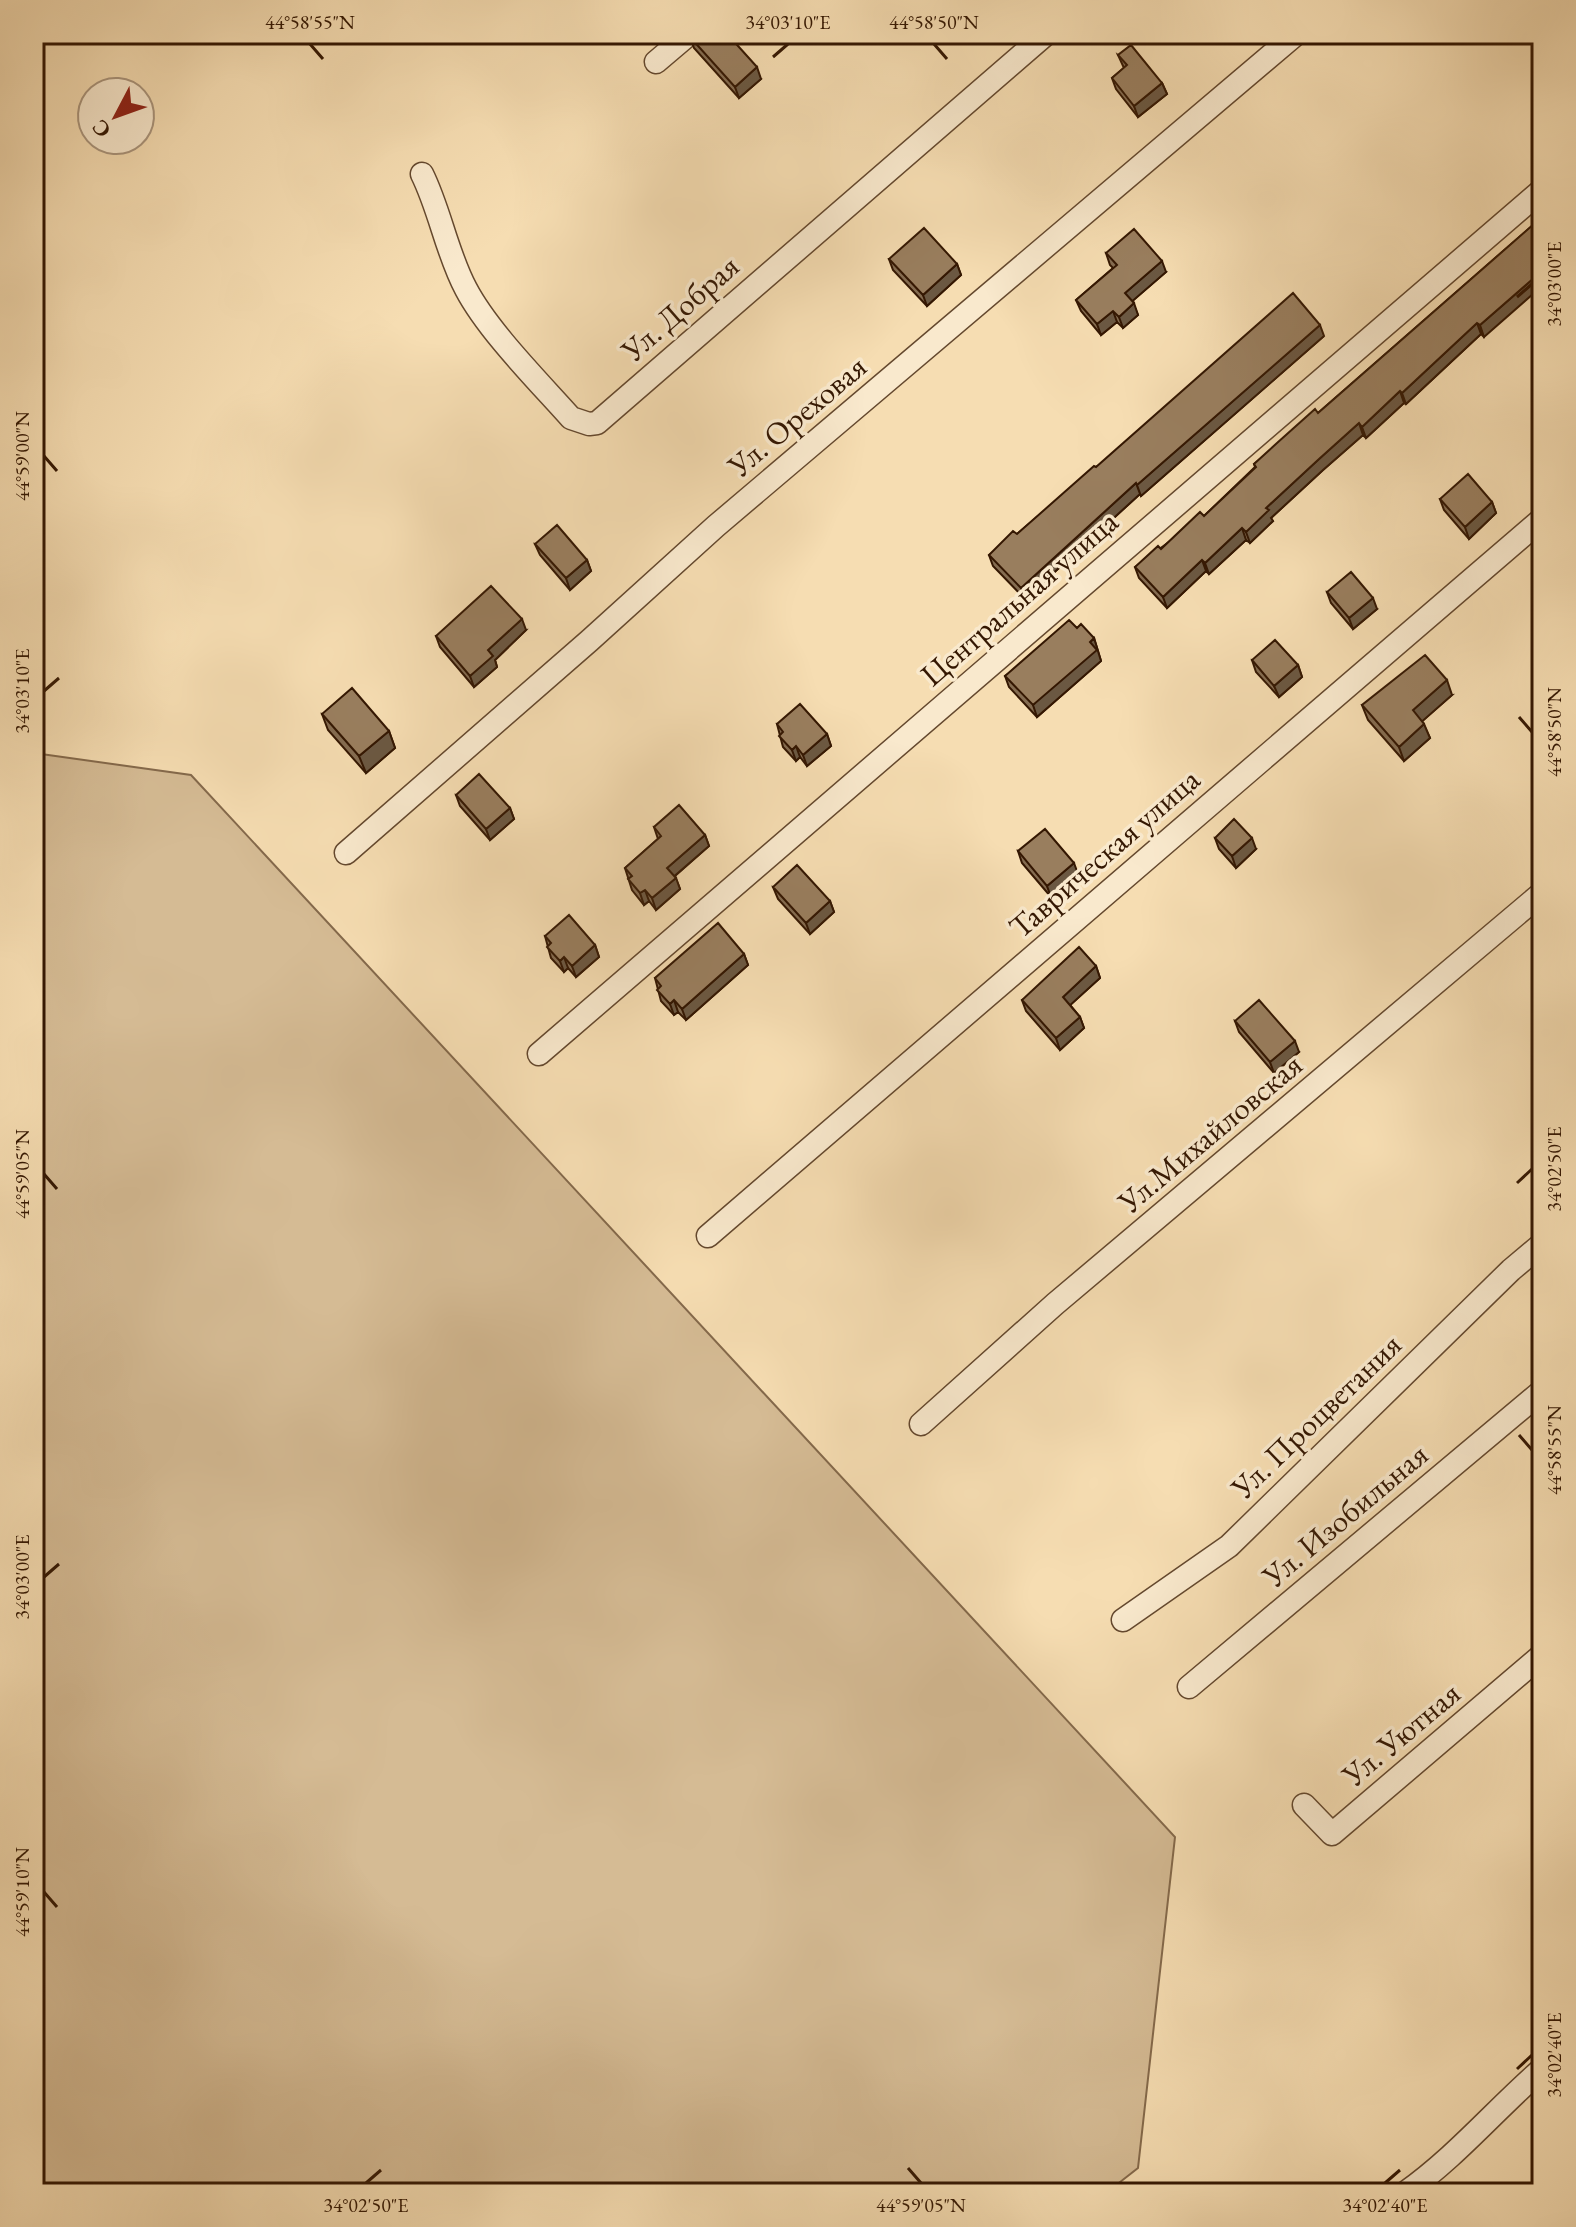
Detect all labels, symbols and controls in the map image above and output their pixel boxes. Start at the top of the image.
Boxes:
text: 44°58'55"N [265,9,355,35]
text: 34°03'10"E [745,9,831,35]
text: 44°58'50"N [889,9,979,35]
north arrow [76,76,156,156]
text: С [85,113,117,144]
text: 34°03'00"E [1541,241,1567,327]
street label: Ул. Добрая [612,245,748,371]
street label: Ул. Ореховая [718,346,875,487]
text: 44°59'00"N [9,411,35,501]
street label: Центральная улица [911,500,1127,695]
text: 34°03'10"E [9,648,35,734]
text: 44°58'50"N [1541,687,1567,777]
street label: Таврическая улица [1000,758,1209,948]
street label: Ул.Михайловская [1108,1044,1311,1223]
text: 34°02'50"E [1541,1126,1567,1212]
text: 44°59'05"N [9,1129,35,1219]
street label: Ул. Процветания [1221,1324,1410,1509]
text: 44°58'55"N [1541,1405,1567,1495]
street label: Ул. Изобильная [1253,1433,1437,1597]
text: 34°03'00"E [9,1534,35,1620]
street label: Ул. Уютная [1332,1672,1469,1796]
text: 44°59'10"N [9,1847,35,1937]
text: 34°02'40"E [1541,2012,1567,2098]
text: 34°02'50"E [323,2192,409,2218]
text: 44°59'05"N [876,2192,966,2218]
text: 34°02'40"E [1342,2192,1428,2218]

